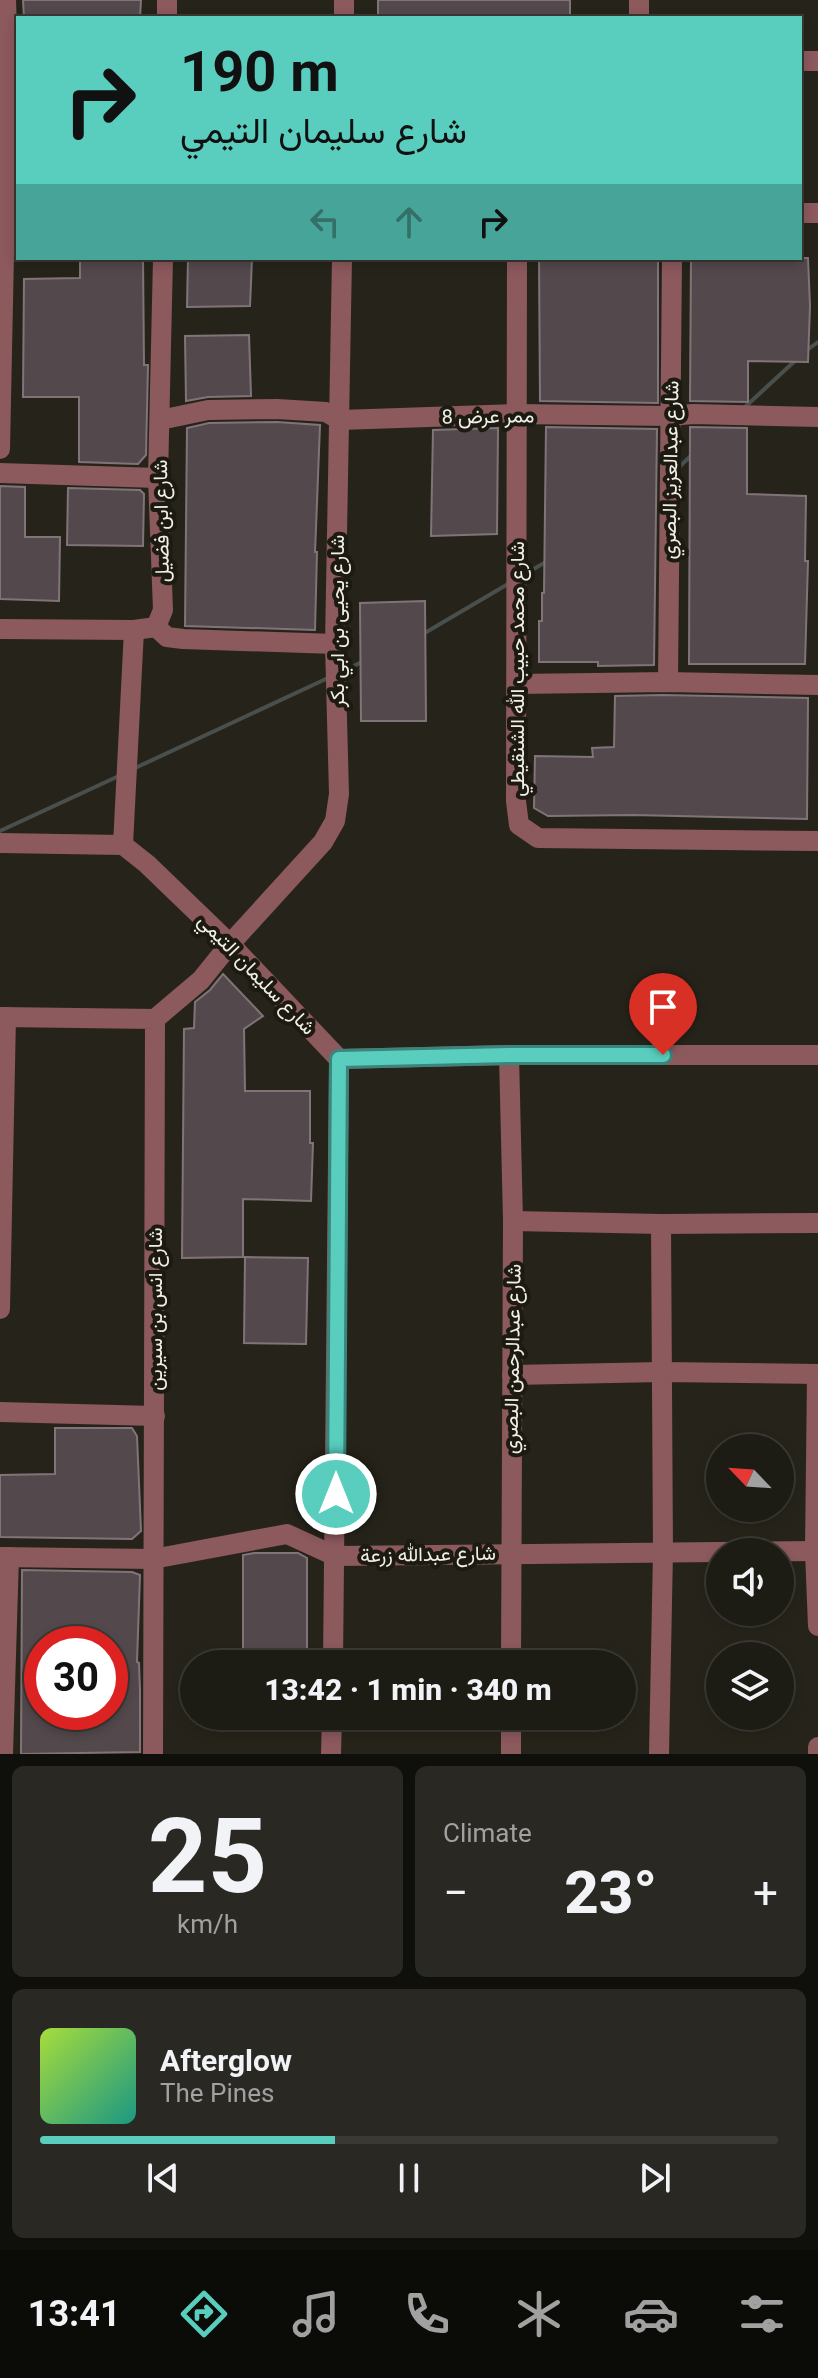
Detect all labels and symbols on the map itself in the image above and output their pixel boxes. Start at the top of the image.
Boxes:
street label: شارع عبدالعزيز البصري [656,380,689,560]
street label: ممر عرض 8 [442,403,535,430]
street label: شارع ابن فضيل [148,459,176,583]
street label: شارع يحيى بن ابي بكر [325,535,354,708]
street label: شارع محمد حبيب الله الشنقيطي [505,541,534,797]
street label: شارع سليمان التيمي [189,908,321,1043]
pin [629,973,697,1055]
street label: شارع انس بن سيرين [143,1227,169,1391]
street label: شارع عبدالرحمن البصري [498,1264,531,1454]
north arrow [706,1434,794,1522]
position arrow [294,1452,378,1536]
street label: شارع عبدالله زرعة [360,1541,496,1569]
speed limit sign: 30 [24,1626,128,1730]

